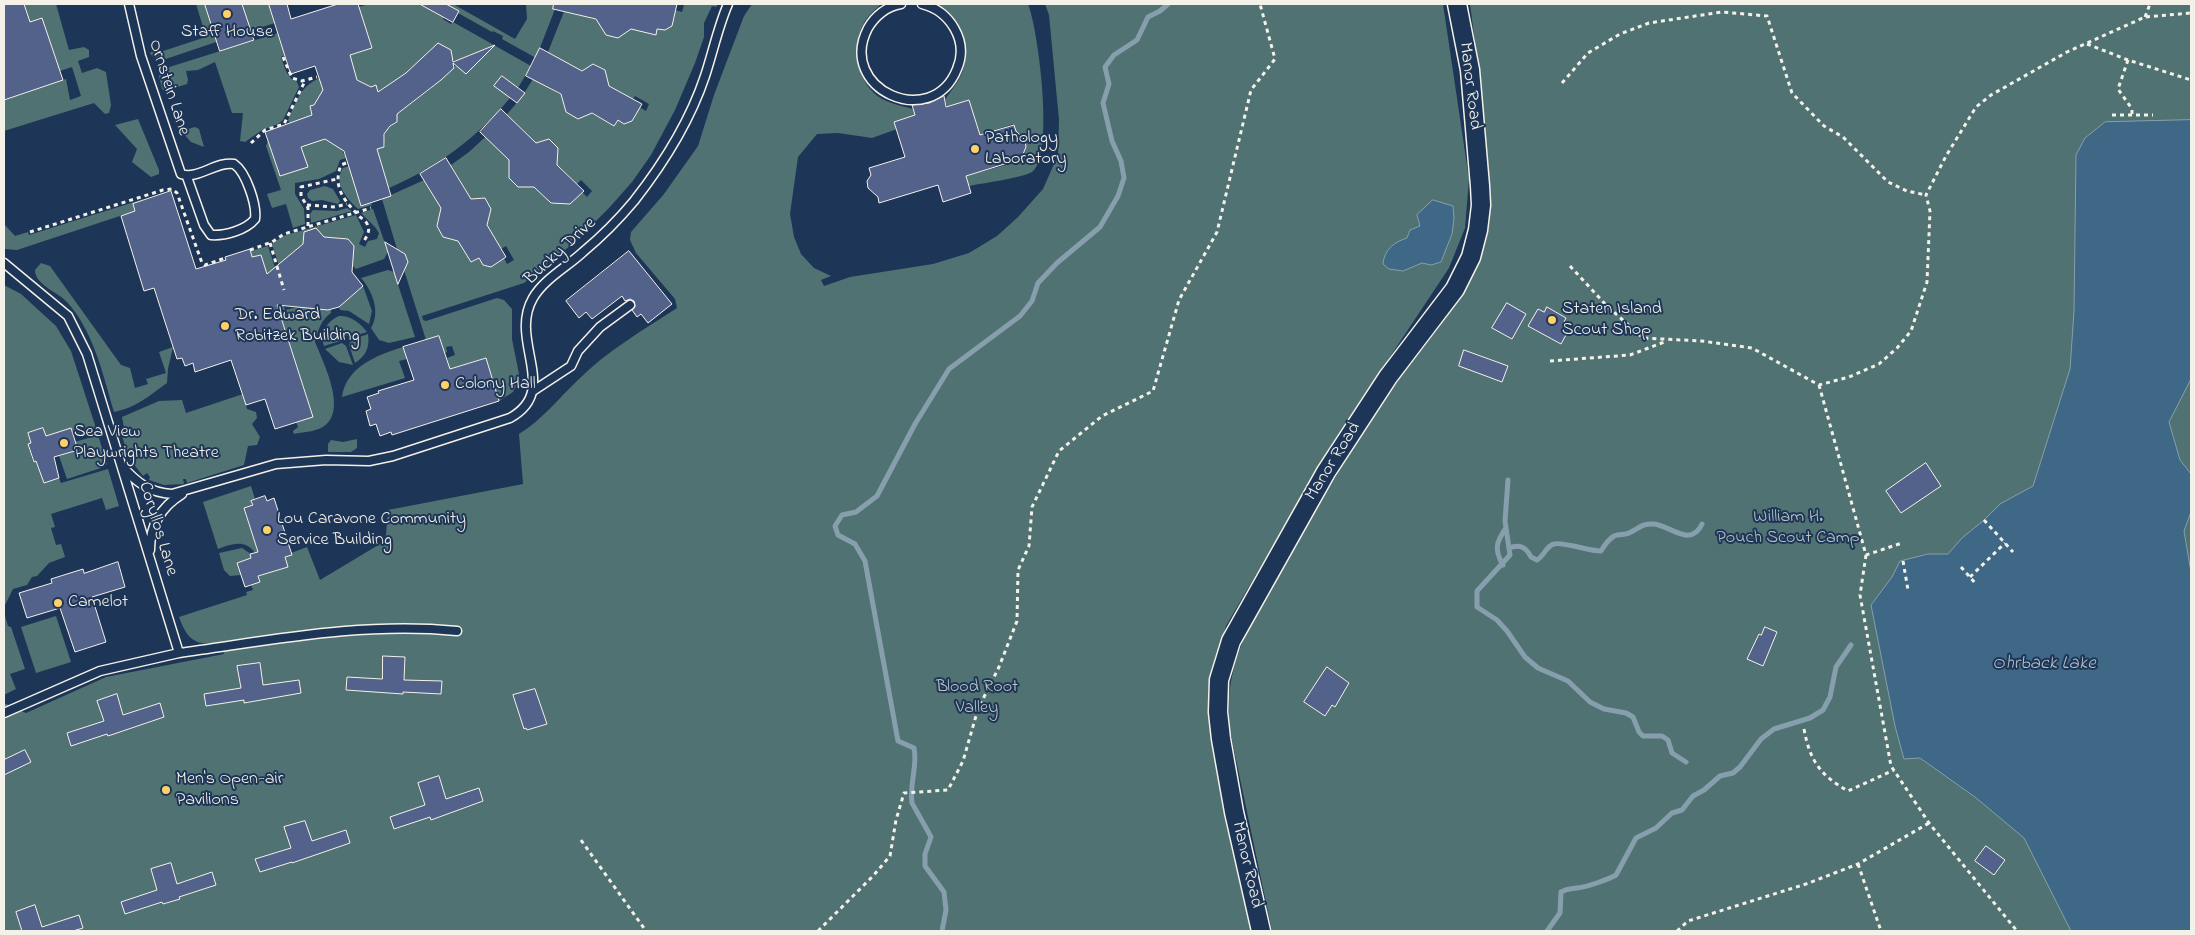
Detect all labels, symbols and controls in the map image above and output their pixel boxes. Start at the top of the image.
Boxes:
marker: Staff House [221,8,233,20]
place label: Staff House [181,22,273,44]
street label: Ornstein Lane [142,37,194,139]
street label: Manor Road [1453,41,1485,131]
place label: Pathology Laboratory [985,128,1067,170]
marker: Pathology Laboratory [969,143,981,155]
street label: Bucky Drive [521,213,601,291]
place label: Staten Island Scout Shop [1562,299,1662,342]
place label: Dr. Edward Robitzek Building [235,305,360,348]
marker: Staten Island Scout Shop [1546,314,1558,326]
marker: Dr. Edward Robitzek Building [219,320,231,332]
place label: Colony Hall [455,374,536,396]
marker: Colony Hall [439,379,451,391]
street label: Manor Road [1301,419,1367,505]
place label: Sea View Playwrights Theatre [74,422,219,464]
marker: Sea View Playwrights Theatre [58,437,70,449]
street label: Coryllos Lane [132,479,182,579]
park label: William H. Pouch Scout Camp [1716,507,1860,550]
place label: Lou Caravone Community Service Building [277,509,466,552]
marker: Lou Caravone Community Service Building [261,524,273,536]
place label: Camelot [68,592,128,614]
marker: Camelot [52,597,64,609]
water label: Ohrback Lake [1992,654,2096,676]
park label: Blood Root Valley [936,677,1018,720]
place label: Men's Open-air Pavilions [176,769,283,812]
marker: Men's Open-air Pavilions [160,784,172,796]
street label: Manor Road [1226,820,1266,910]

